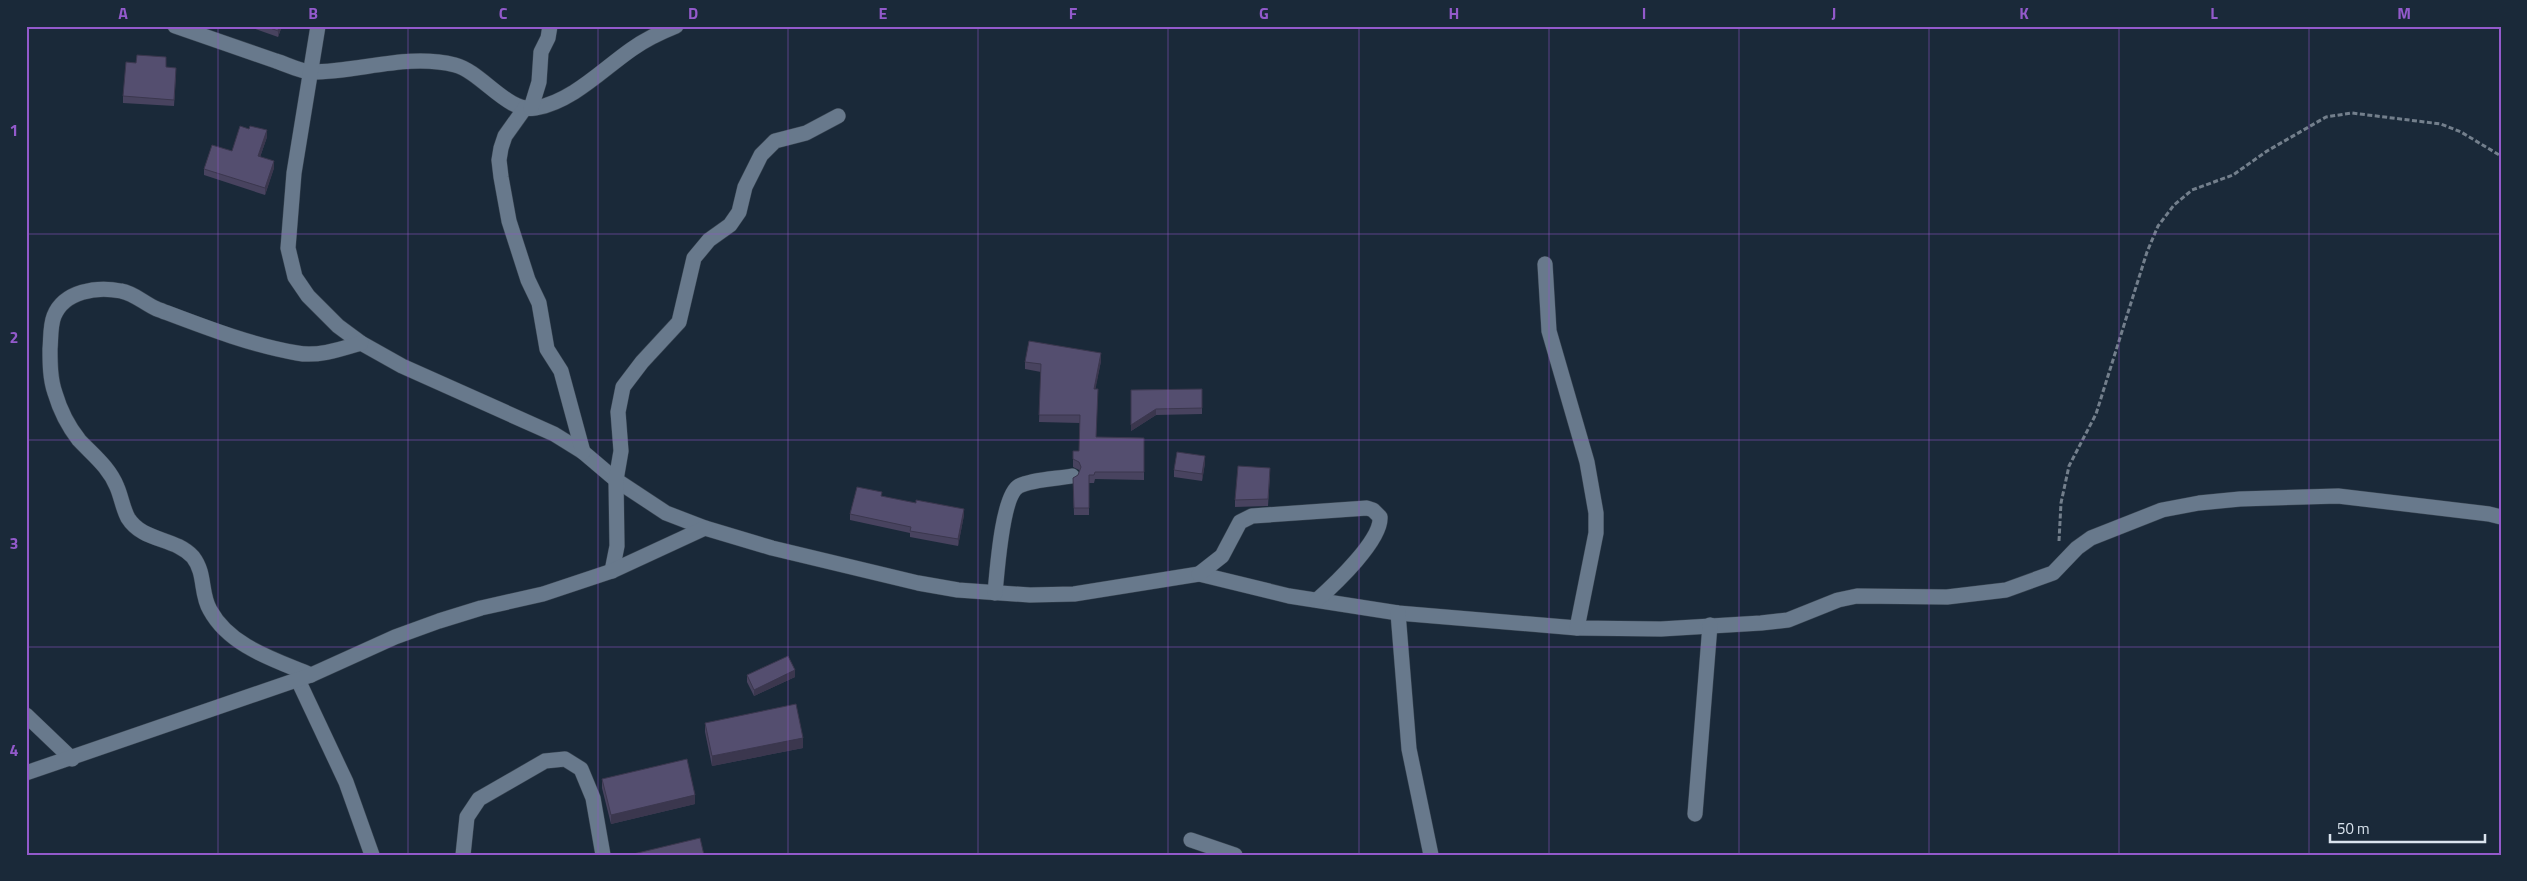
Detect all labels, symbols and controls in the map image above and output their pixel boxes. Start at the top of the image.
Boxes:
text: A [118,1,128,25]
text: B [308,1,318,25]
text: C [499,1,508,25]
text: D [688,1,698,25]
text: E [879,1,888,25]
text: F [1069,1,1078,25]
text: G [1259,1,1269,25]
text: H [1449,1,1459,25]
text: I [1642,1,1646,25]
text: J [1832,1,1836,25]
text: K [2019,1,2029,25]
text: L [2210,1,2218,25]
text: M [2397,1,2411,25]
text: 1 [10,118,18,142]
text: 2 [10,325,18,349]
text: 3 [10,531,18,555]
text: 4 [10,738,19,762]
scale bar [2330,811,2484,843]
text: 50 m [2337,817,2370,840]

